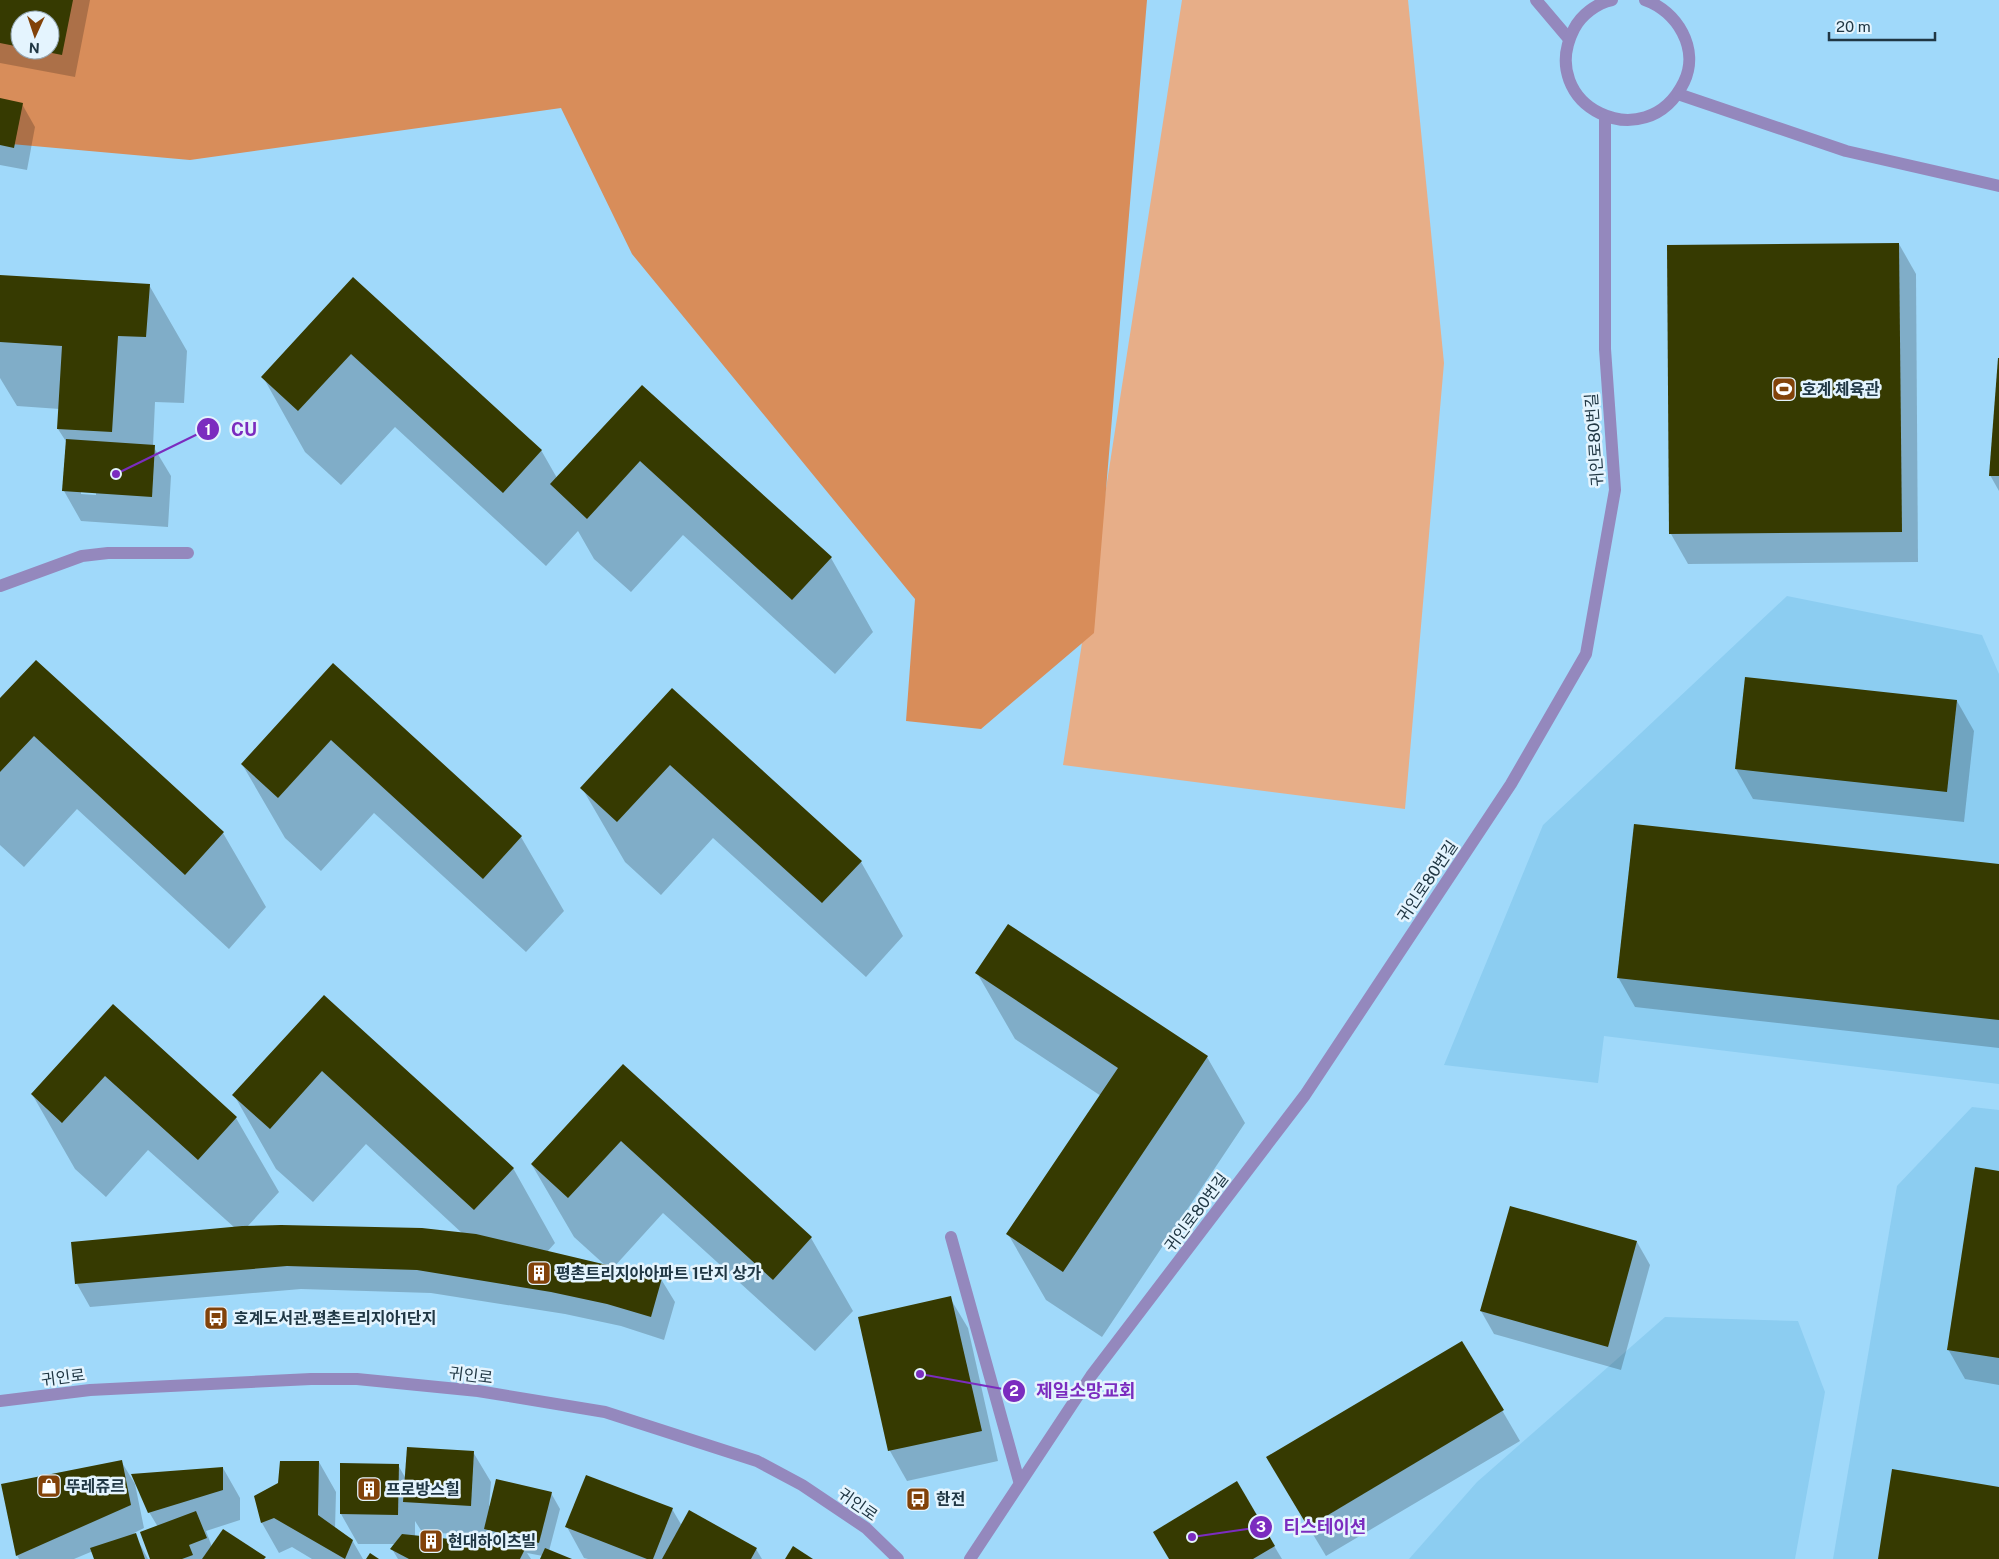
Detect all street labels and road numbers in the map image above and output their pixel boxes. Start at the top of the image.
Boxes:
street label: 귀인로80번길 [1582,393,1607,487]
street label: 귀인로80번길 [1393,837,1461,925]
street label: 귀인로80번길 [1161,1169,1232,1255]
street label: 귀인로 [448,1363,494,1388]
street label: 귀인로 [40,1365,86,1390]
street label: 귀인로 [834,1484,881,1525]

